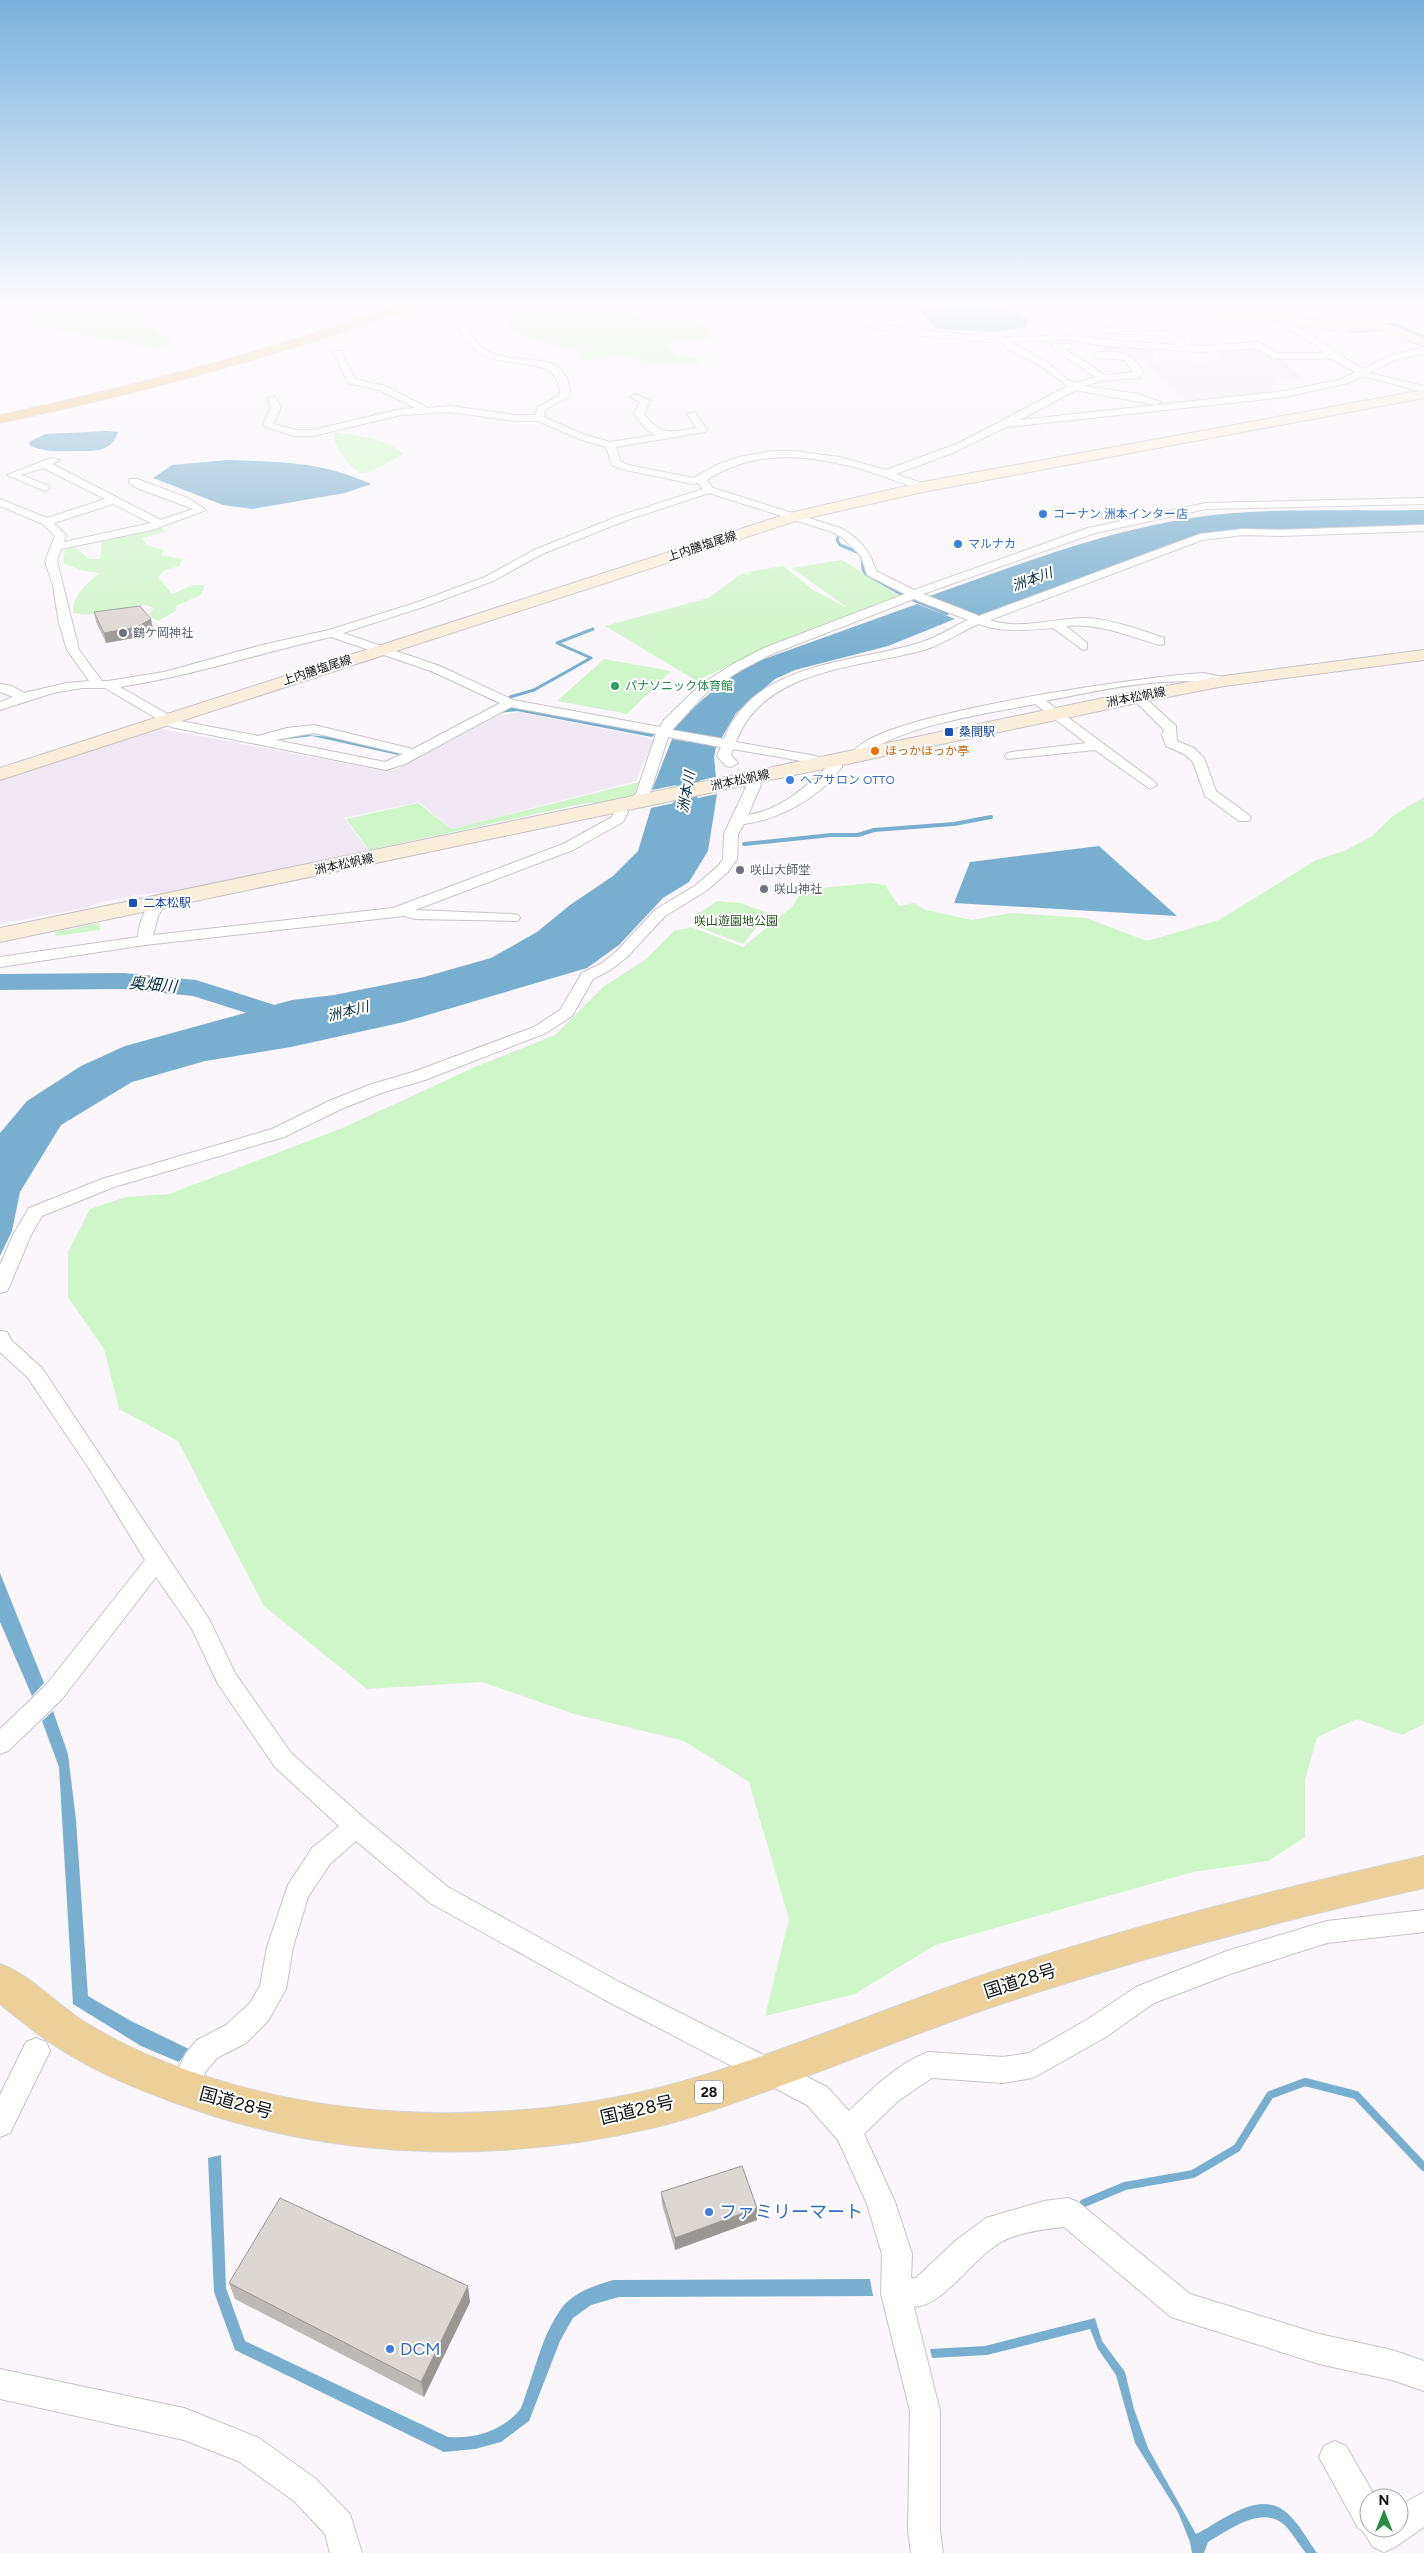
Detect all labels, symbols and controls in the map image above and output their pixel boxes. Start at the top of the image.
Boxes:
place label: コーナン 洲本インター店 [1053,507,1188,521]
marker: コーナン 洲本インター店 [1037,508,1049,520]
street label: 上内膳塩尾線 [666,528,738,564]
place label: マルナカ [968,537,1016,551]
marker: マルナカ [952,538,964,550]
water label: 洲本川 [1010,564,1057,595]
place label: 鶴ケ岡神社 [133,626,193,640]
marker: 鶴ケ岡神社 [117,627,129,639]
street label: 上内膳塩尾線 [281,652,353,688]
place label: パナソニック体育館 [625,679,733,693]
marker: パナソニック体育館 [609,680,621,692]
street label: 洲本松帆線 [1105,684,1167,710]
place label: 桑間駅 [959,725,995,739]
marker: 桑間駅 [943,726,955,738]
place label: ほっかほっか亭 [885,744,969,758]
marker: ほっかほっか亭 [869,745,881,757]
street label: 洲本松帆線 [709,767,771,793]
water label: 洲本川 [674,768,699,814]
place label: ヘアサロン OTTO [800,773,895,787]
marker: ヘアサロン OTTO [784,774,796,786]
street label: 洲本松帆線 [313,851,375,877]
place label: 咲山大師堂 [750,863,810,877]
marker: 咲山大師堂 [734,864,746,876]
place label: 咲山神社 [774,882,822,896]
marker: 咲山神社 [758,883,770,895]
place label: 二本松駅 [143,896,191,910]
marker: 二本松駅 [127,897,139,909]
park label: 咲山遊園地公園 [694,914,778,928]
water label: 奥畑川 [128,973,180,996]
water label: 洲本川 [326,998,372,1025]
street label: 国道28号 [981,1959,1059,2003]
road number: 28 [695,2080,723,2104]
street label: 国道28号 [197,2083,275,2123]
street label: 国道28号 [598,2091,676,2129]
place label: ファミリーマート [719,2201,863,2223]
marker: ファミリーマート [703,2206,715,2218]
place label: DCM [400,2338,441,2360]
marker: DCM [384,2343,396,2355]
north arrow [1359,2488,1409,2538]
text: N [1379,2492,1389,2509]

